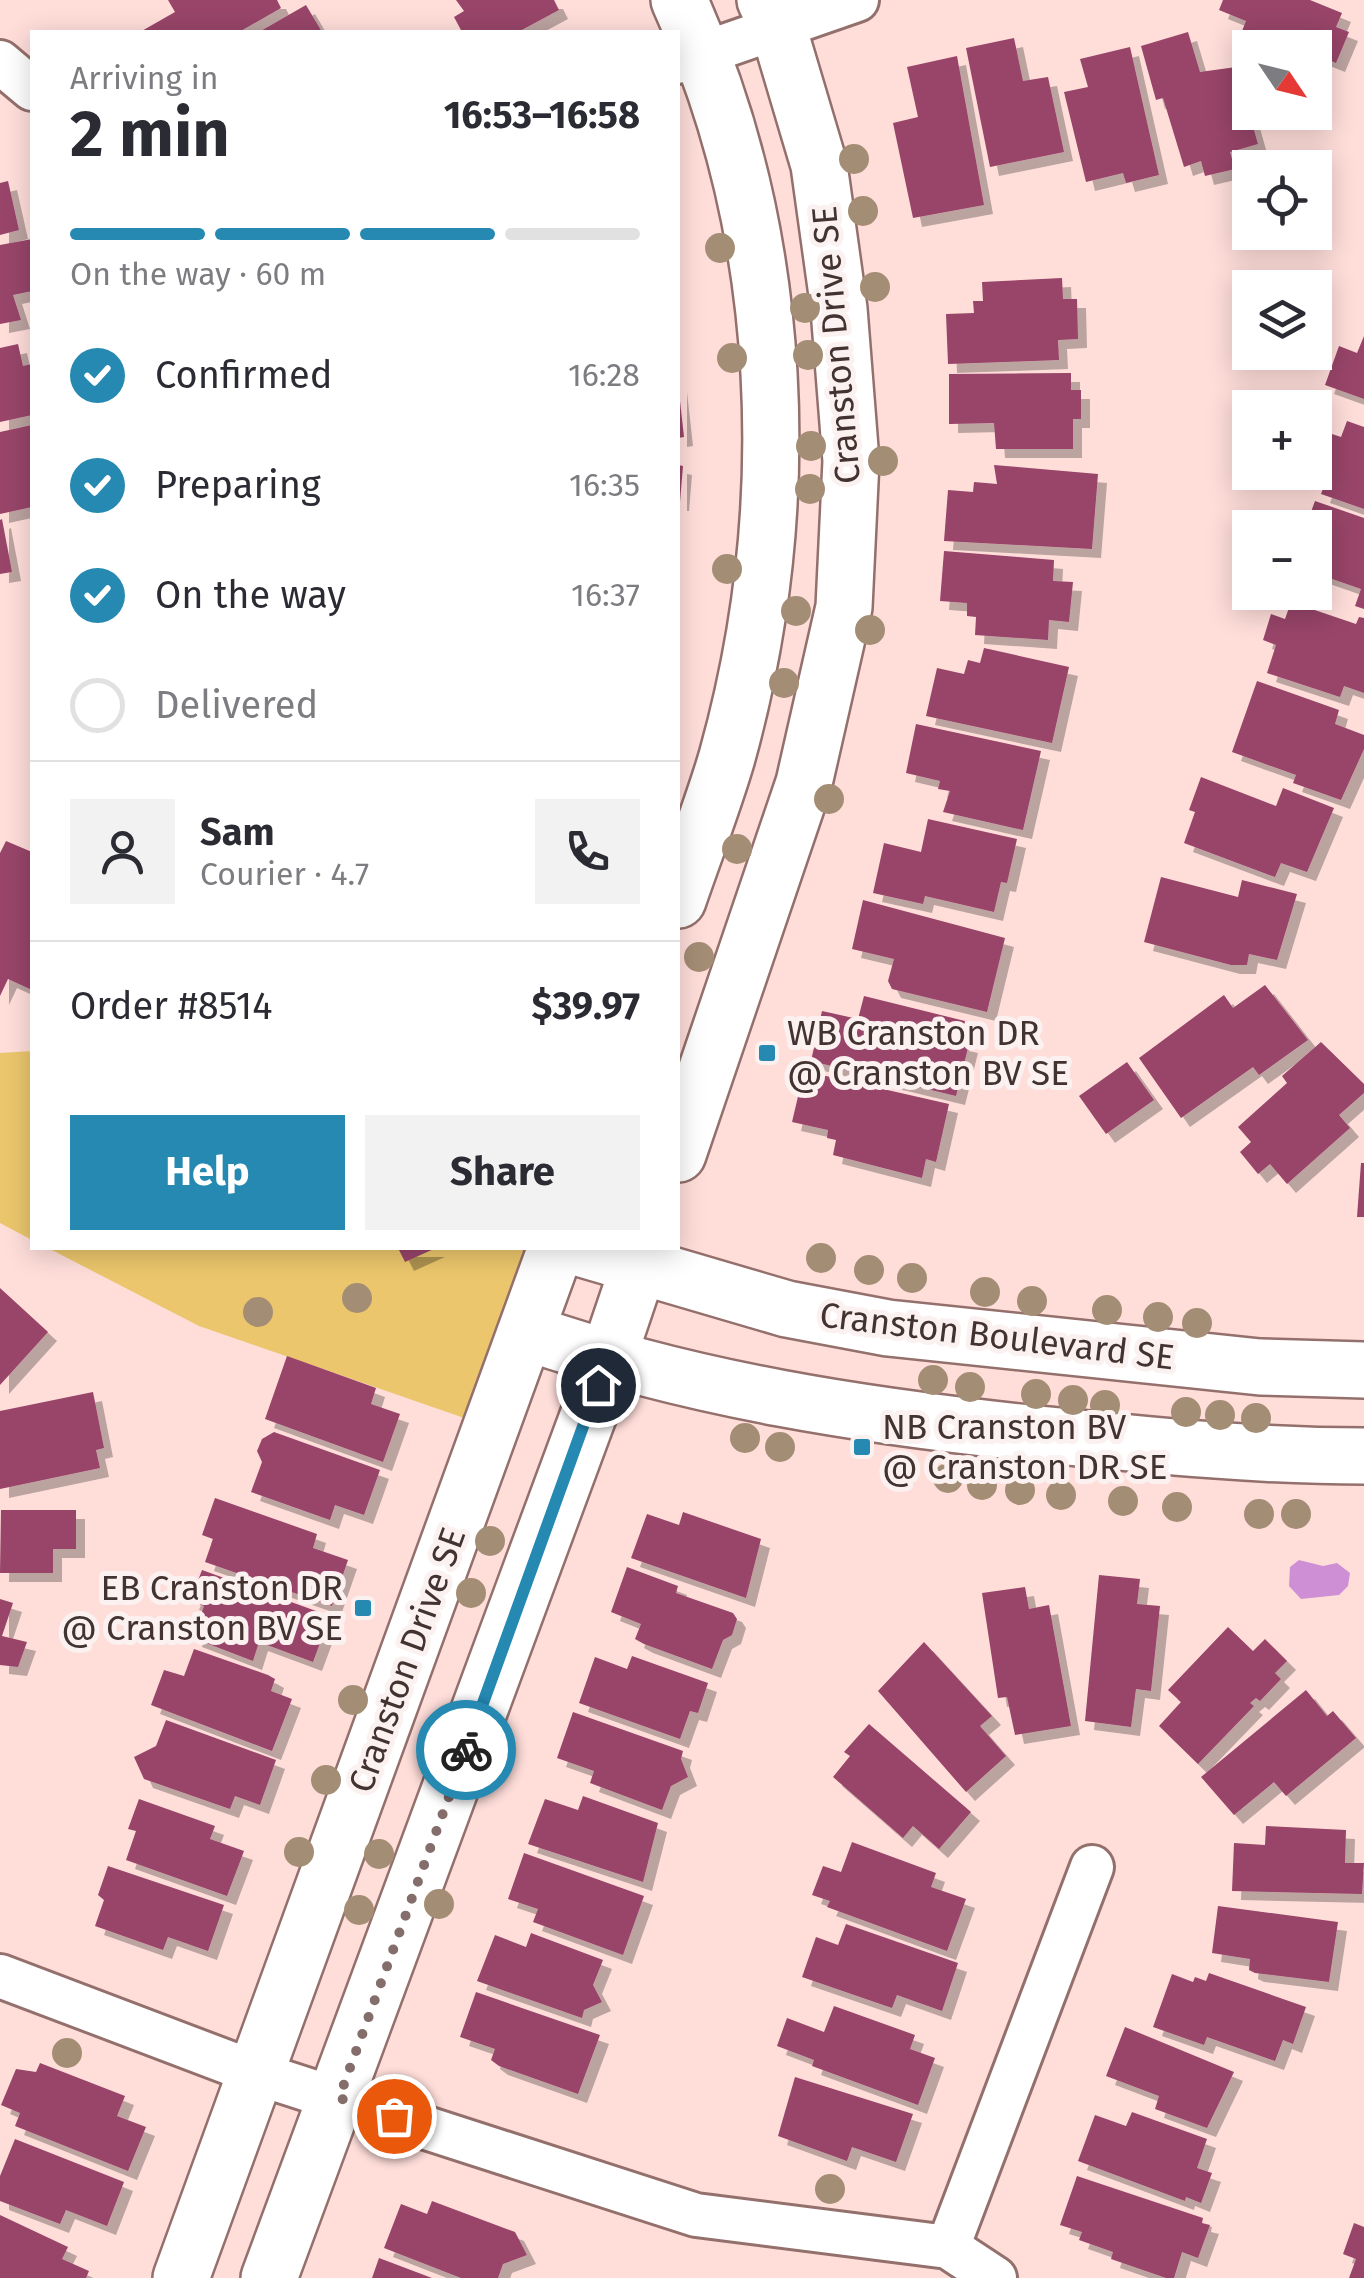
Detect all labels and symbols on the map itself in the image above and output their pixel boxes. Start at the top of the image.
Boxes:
north arrow [1232,30,1332,130]
street label: Cranston Drive SE [803,204,869,486]
place label: WB Cranston DR @ Cranston BV SE [787,1012,1069,1094]
marker: WB Cranston DR @ Cranston BV SE [756,1042,778,1064]
street label: Cranston Boulevard SE [817,1293,1177,1379]
pin [556,1343,641,1428]
place label: NB Cranston BV @ Cranston DR SE [882,1406,1167,1488]
marker: NB Cranston BV @ Cranston DR SE [851,1436,873,1458]
street label: Cranston Drive SE [340,1522,474,1798]
place label: EB Cranston DR @ Cranston BV SE [61,1567,343,1649]
marker: EB Cranston DR @ Cranston BV SE [352,1597,374,1619]
courier [416,1700,516,1800]
pin [352,2074,437,2159]

